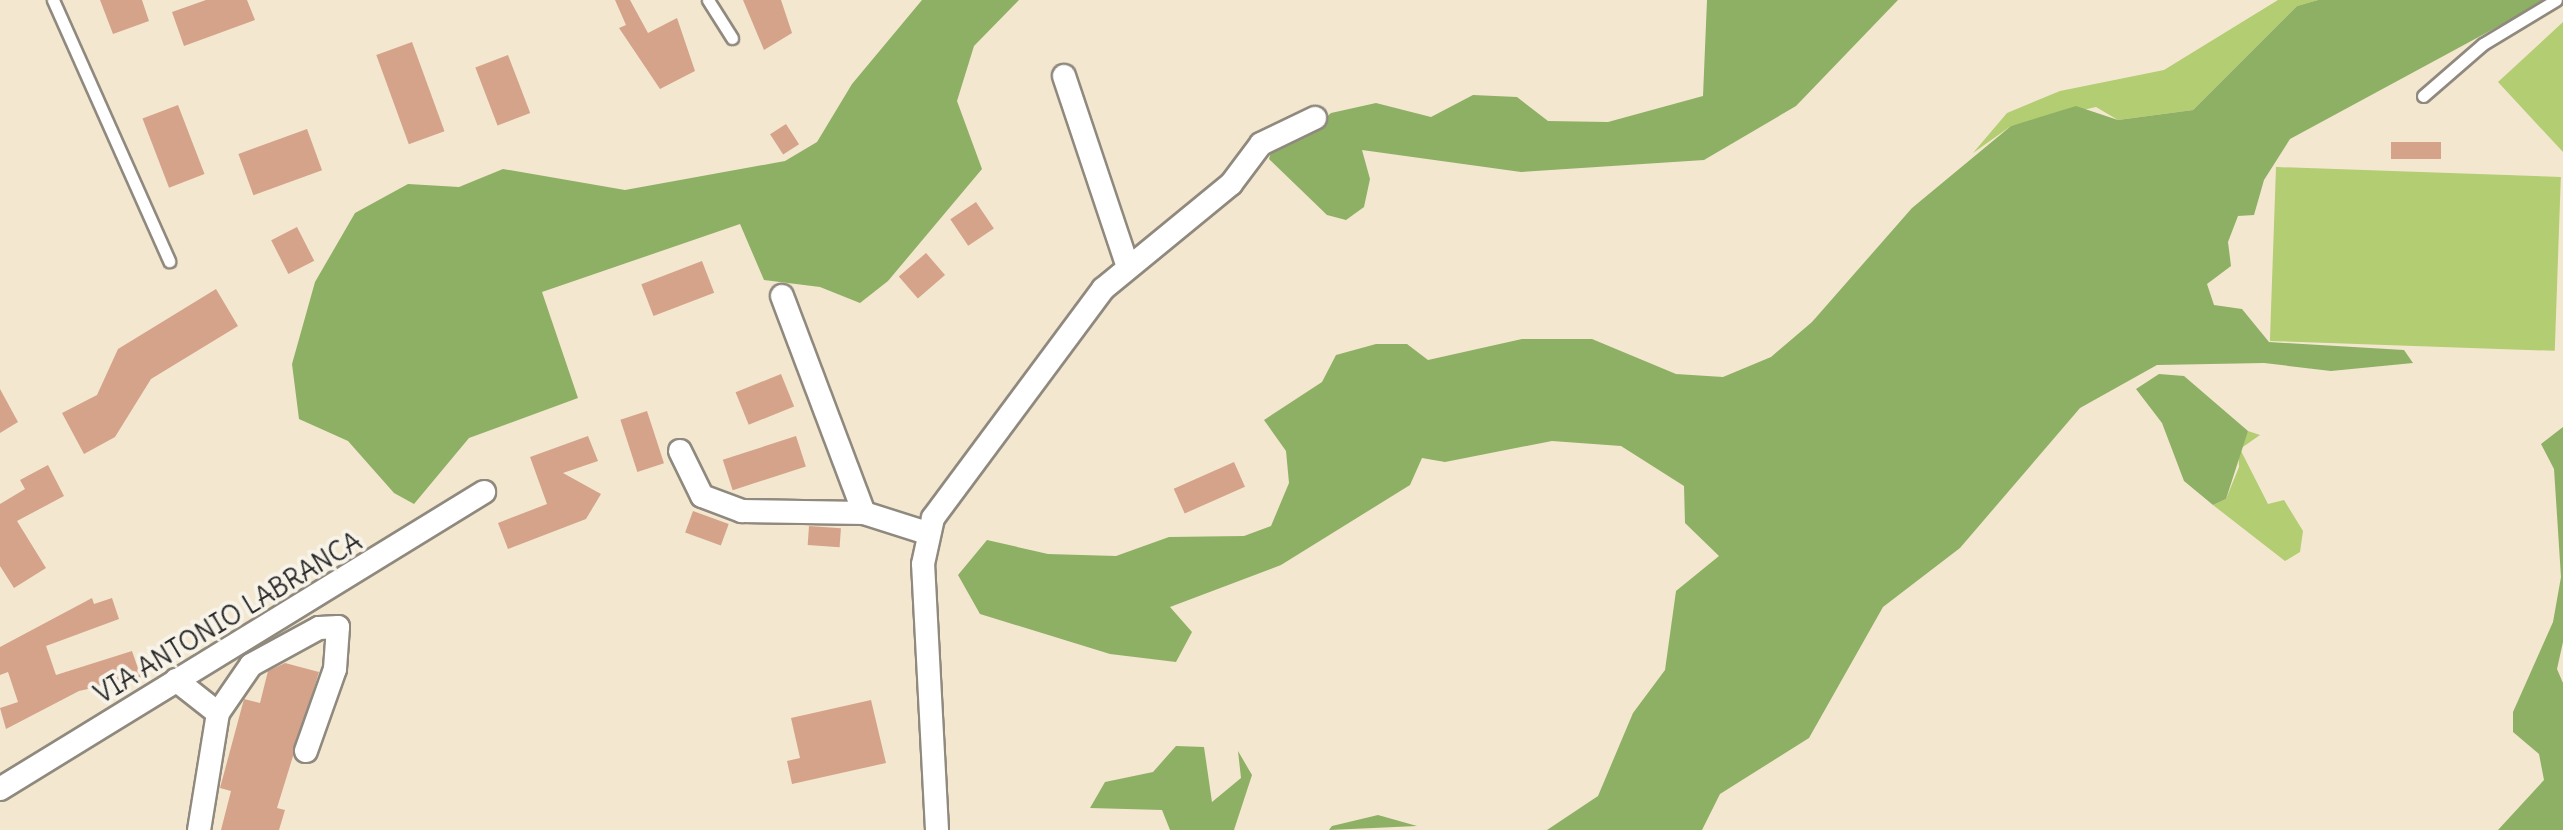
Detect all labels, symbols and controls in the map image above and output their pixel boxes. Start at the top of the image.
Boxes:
street label: VIA ANTONIO LABRANCA [89,526,367,710]

